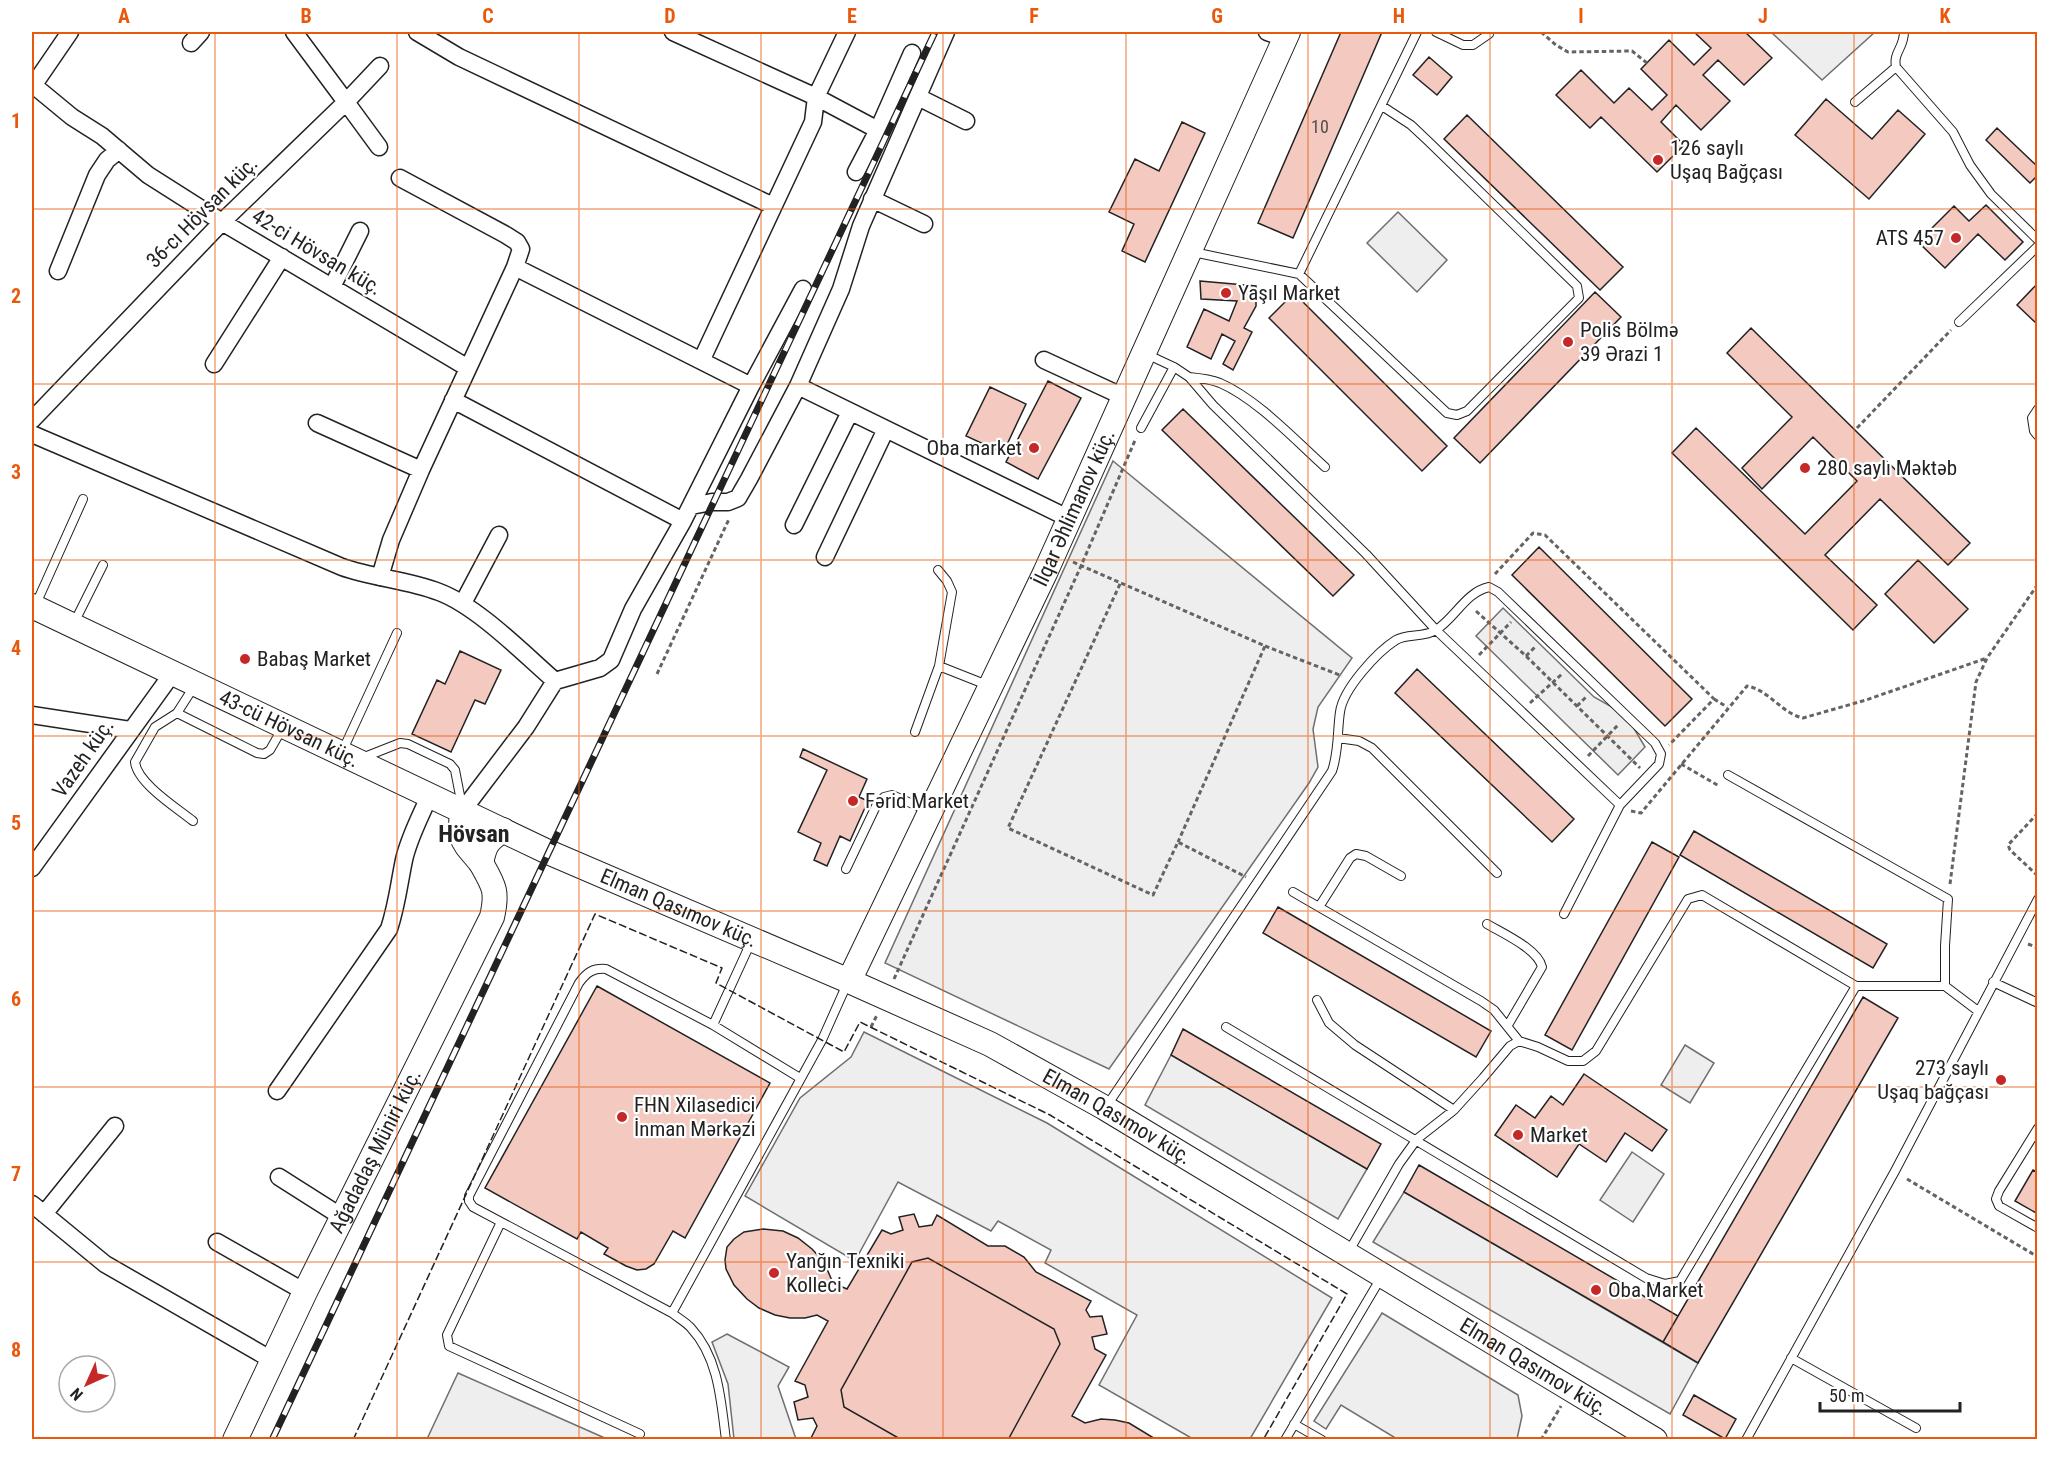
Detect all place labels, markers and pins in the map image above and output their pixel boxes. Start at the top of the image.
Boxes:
place label: 126 saylı Uşaq Bağçası [1670,136,1783,184]
marker: 126 saylı Uşaq Bağçası [1651,153,1665,167]
place label: ATS 457 [1876,226,1944,250]
marker: ATS 457 [1949,231,1963,245]
place label: Yaşıl Market [1238,281,1340,305]
marker: Yaşıl Market [1219,286,1233,300]
place label: Polis Bölmə 39 Ərazi 1 [1580,318,1679,366]
marker: Polis Bölmə 39 Ərazi 1 [1561,335,1575,349]
place label: Oba market [927,436,1022,460]
marker: Oba market [1027,441,1041,455]
place label: 280 saylı Məktəb [1817,456,1957,480]
marker: 280 saylı Məktəb [1798,461,1812,475]
place label: Babaş Market [257,647,371,671]
marker: Babaş Market [238,652,252,666]
place label: Fərid Market [865,789,969,813]
marker: Fərid Market [846,794,860,808]
place label: 273 saylı Uşaq bağçası [1877,1056,1989,1104]
marker: 273 saylı Uşaq bağçası [1994,1073,2008,1087]
place label: FHN Xilasedici İnman Mərkəzi [634,1093,756,1141]
marker: FHN Xilasedici İnman Mərkəzi [615,1110,629,1124]
place label: Market [1530,1123,1588,1147]
marker: Market [1511,1128,1525,1142]
place label: Yanğın Texniki Kolleci [786,1249,905,1297]
marker: Yanğın Texniki Kolleci [767,1266,781,1280]
place label: Oba Market [1608,1278,1704,1302]
marker: Oba Market [1589,1283,1603,1297]

